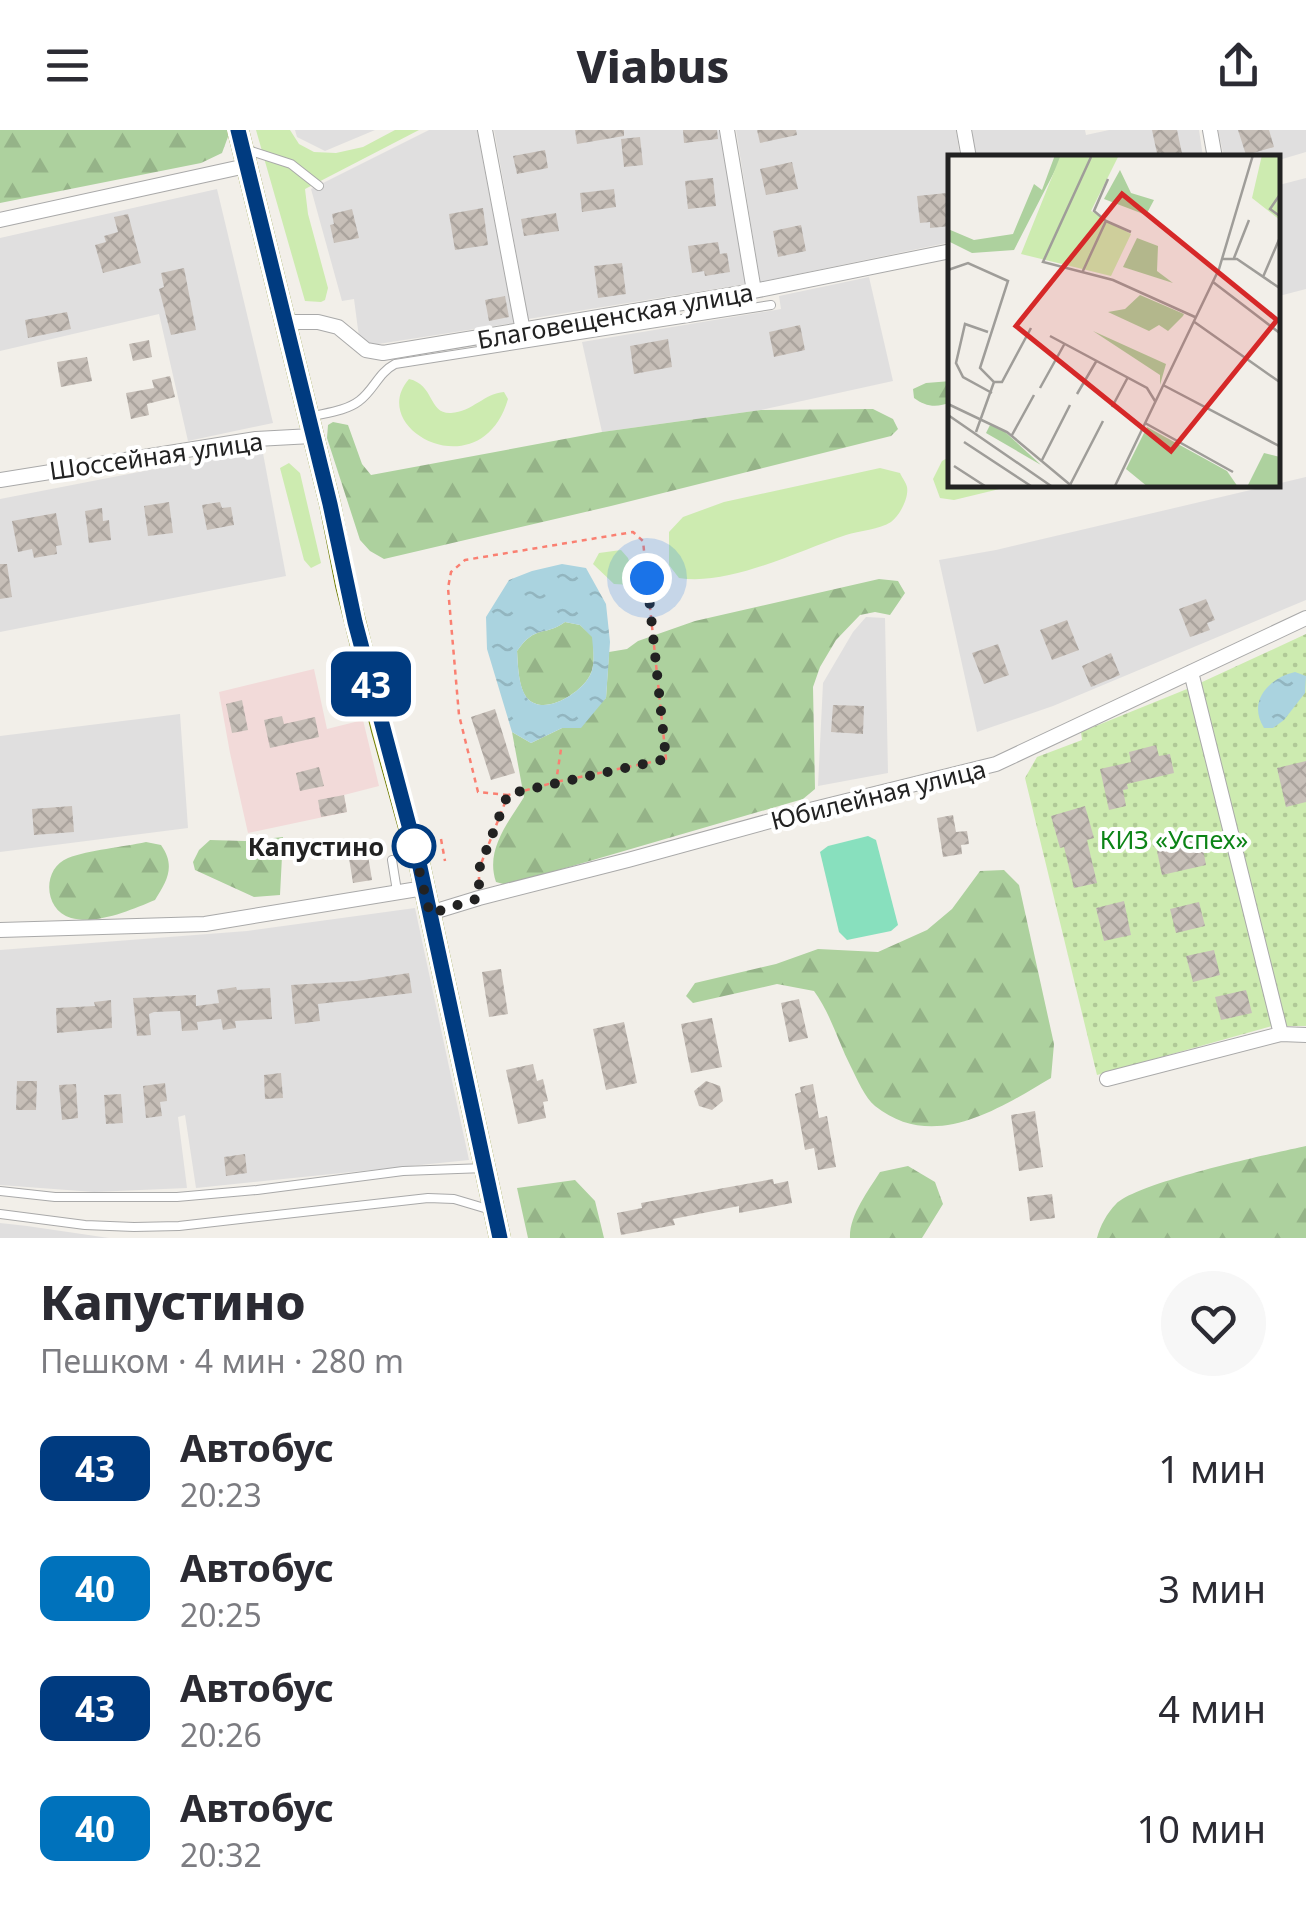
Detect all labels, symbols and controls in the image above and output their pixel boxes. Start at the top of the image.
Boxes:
text: Viabus [577,35,729,96]
icon: menu [40,38,95,93]
icon: share [1211,38,1266,93]
inset map [948,155,1281,488]
street label: Благовещенская улица [474,274,756,356]
street label: Шоссейная улица [47,423,265,487]
your location [622,553,672,603]
line badge: 43 [326,652,416,716]
text: 43 [351,661,391,708]
street label: Юбилейная улица [767,751,989,837]
park label: КИЗ «Успех» [1100,822,1248,856]
marker: Капустино [393,825,435,867]
place label: Капустино [248,829,384,863]
text: Капустино [40,1269,306,1334]
button: heart [1161,1271,1266,1376]
text: Пешком · 4 мин · 280 m [40,1339,404,1382]
text: Автобус [180,1421,334,1473]
text: 1 мин [1158,1442,1266,1494]
text: 43 [75,1445,115,1492]
text: 20:23 [180,1473,262,1516]
text: Автобус [180,1541,334,1593]
text: 3 мин [1158,1562,1266,1614]
text: 40 [75,1565,115,1612]
text: 20:25 [180,1593,262,1636]
text: Автобус [180,1661,334,1713]
text: 4 мин [1158,1682,1266,1734]
text: 43 [75,1685,115,1732]
text: 20:26 [180,1713,262,1756]
text: Автобус [180,1781,334,1833]
text: 10 мин [1137,1802,1266,1854]
text: 40 [75,1805,115,1852]
text: 20:32 [180,1833,262,1876]

